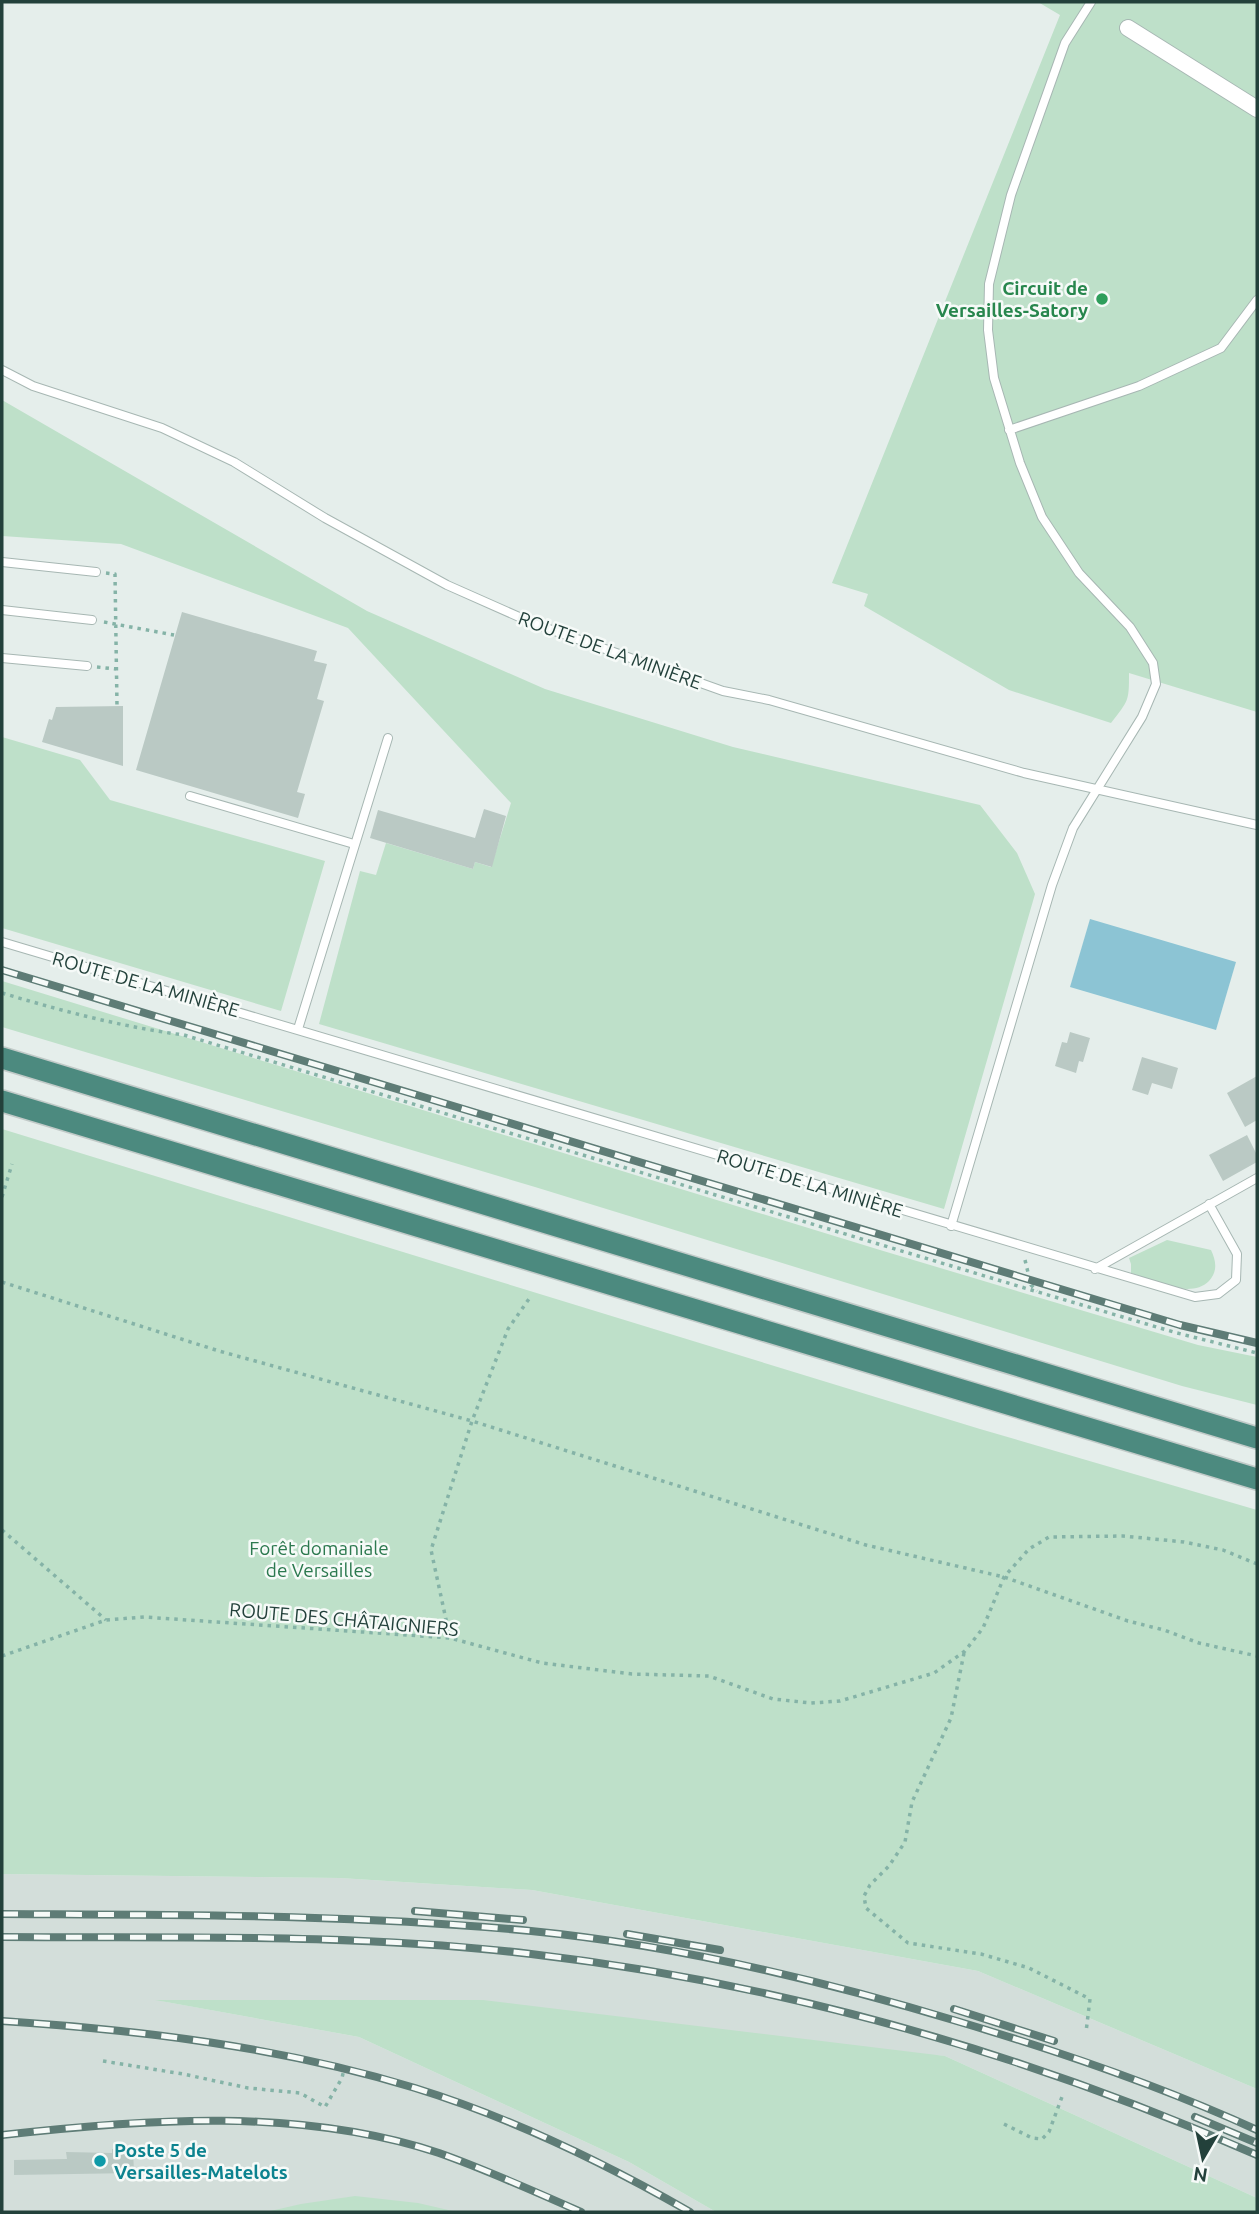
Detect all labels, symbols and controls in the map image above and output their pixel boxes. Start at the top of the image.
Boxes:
place label: Circuit de Versailles-Satory [936,277,1088,321]
marker: Circuit de Versailles-Satory [1094,291,1110,307]
street label: ROUTE DE LA MINIÈRE [515,607,705,693]
street label: ROUTE DE LA MINIÈRE [50,947,242,1021]
street label: ROUTE DE LA MINIÈRE [714,1144,906,1222]
park label: Forêt domaniale de Versailles [249,1537,389,1581]
street label: ROUTE DES CHÂTAIGNIERS [229,1598,460,1640]
north arrow [1168,2123,1238,2193]
place label: Poste 5 de Versailles-Matelots [114,2139,288,2183]
marker: Poste 5 de Versailles-Matelots [92,2153,108,2169]
text: N [1192,2163,1209,2187]

